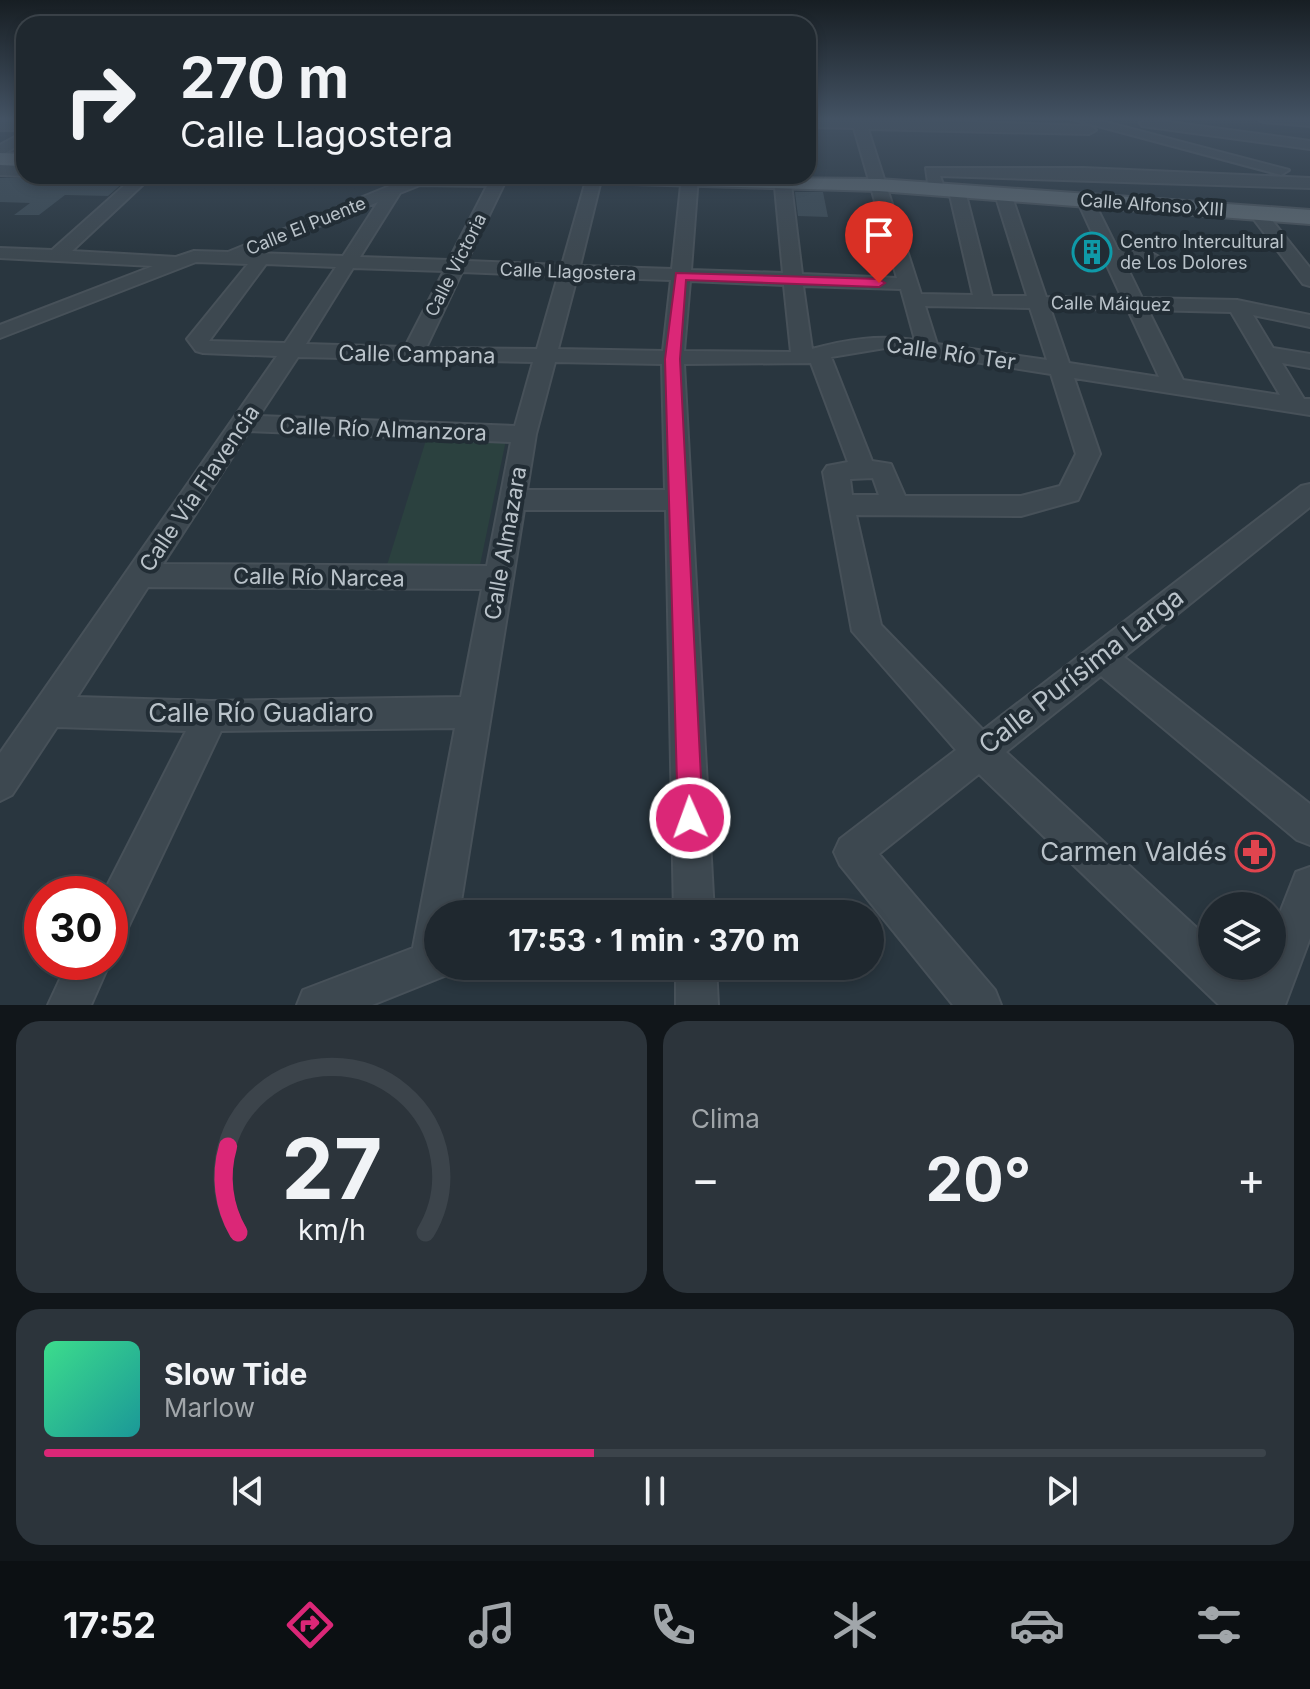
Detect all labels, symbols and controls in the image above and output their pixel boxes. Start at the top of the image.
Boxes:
text: 270 m [180,44,349,112]
icon: right [48,48,152,152]
text: Calle Llagostera [180,112,453,156]
street label: Calle Alfonso XIII [1079,189,1225,220]
street label: Calle El Puente [243,192,369,259]
pin [845,201,913,283]
street label: Calle Victoria [421,210,490,320]
icon: arrive [857,213,901,257]
building icon: Centro Intercultural de Los Dolores [1071,231,1113,273]
place label: Centro Intercultural de Los Dolores [1120,231,1284,273]
street label: Calle Llagostera [499,259,637,284]
street label: Calle Máiquez [1051,292,1171,315]
street label: Calle Río Ter [885,331,1017,375]
street label: Calle Campana [338,340,496,368]
street label: Calle Vía Flavencia [134,400,264,576]
street label: Calle Río Almanzora [279,412,487,446]
street label: Calle Almazara [479,464,531,622]
street label: Calle Río Narcea [233,563,405,591]
street label: Calle Purísima Larga [972,581,1189,760]
street label: Calle Río Guadiaro [148,697,374,728]
position arrow [648,776,732,860]
pharmacy icon: Carmen Valdés [1234,831,1276,873]
place label: Carmen Valdés [1040,836,1227,867]
speed limit sign: 30 [24,876,128,980]
map controls [1198,892,1286,980]
button: layers [1198,892,1286,980]
text: 17:53 · 1 min · 370 m [508,922,800,958]
text: Clima [691,1103,760,1134]
text: 27 [281,1118,382,1219]
text: 20° [926,1143,1031,1215]
text: − [691,1152,720,1206]
text: + [1237,1152,1266,1206]
text: km/h [298,1212,365,1247]
text: Slow Tide [164,1356,307,1392]
text: Marlow [164,1392,255,1423]
icon: previous [226,1469,270,1513]
icon: pause [633,1469,677,1513]
icon: next [1040,1469,1084,1513]
icon: directions [282,1597,338,1653]
icon: music [464,1597,520,1653]
icon: phone [645,1597,701,1653]
icon: climate [827,1597,883,1653]
icon: car [1009,1597,1065,1653]
icon: filters [1191,1597,1247,1653]
text: 17:52 [63,1603,156,1647]

